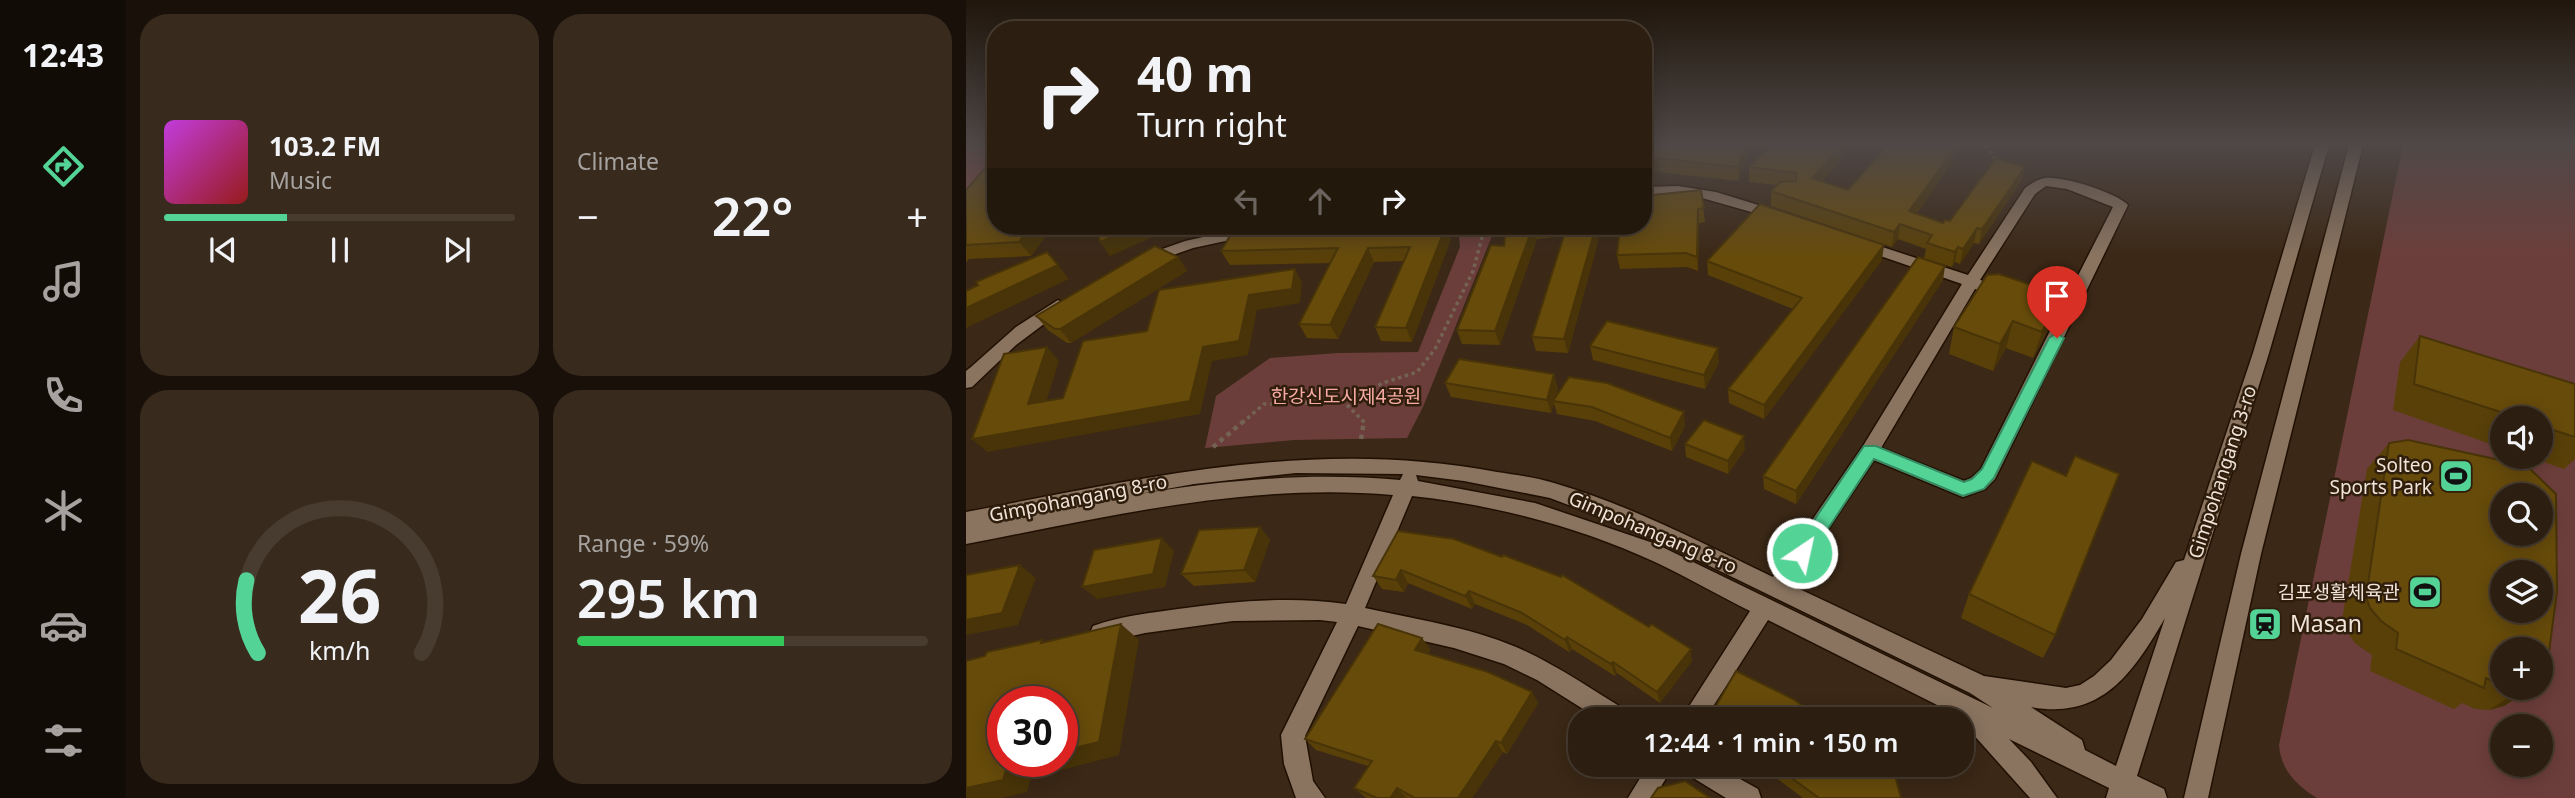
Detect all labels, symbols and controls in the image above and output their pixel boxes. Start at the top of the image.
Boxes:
text: 12:43 [22,33,104,76]
text: 40 m [1137,40,1254,106]
icon: right [1022,49,1113,140]
text: Turn right [1137,103,1287,146]
text: 103.2 FM [269,128,381,164]
icon: directions [39,142,88,191]
text: Climate [577,145,659,177]
text: Music [269,164,332,196]
text: 22° [712,180,793,251]
icon: left [1228,182,1266,220]
icon: ahead [1301,182,1339,220]
icon: right [1374,182,1412,220]
text: − [577,190,599,242]
text: + [906,190,928,242]
icon: previous [204,231,242,269]
icon: pause [321,231,359,269]
icon: next [438,231,476,269]
icon: music [39,257,88,306]
pin [2027,266,2087,338]
icon: arrive [2038,277,2076,315]
icon: phone [39,371,88,420]
street label: Gimpohangang 3-ro [2182,382,2262,562]
park label: 한강신도시제4공원 [1271,383,1421,409]
map controls [2490,406,2553,777]
button: sound [2490,406,2553,469]
place label: Solteo Sports Park [2329,452,2432,500]
sports icon: Solteo Sports Park [2437,457,2475,495]
street label: Gimpohangang 8-ro [987,468,1169,528]
button: search [2490,483,2553,546]
street label: Gimpohangang 8-ro [1565,485,1741,579]
icon: climate [39,486,88,535]
position arrow [1765,516,1839,590]
text: Range · 59% [577,527,709,559]
text: 26 [298,545,381,644]
button: layers [2490,560,2553,623]
text: 295 km [577,562,760,633]
sports icon: 김포생활체육관 [2406,573,2444,611]
place label: 김포생활체육관 [2278,579,2400,605]
icon: car [39,601,88,650]
station icon: Masan [2246,605,2284,643]
place label: Masan [2290,607,2362,639]
text: km/h [309,633,370,667]
button: + [2490,637,2553,700]
speed limit sign: 30 [987,686,1078,777]
button: − [2490,714,2553,777]
icon: filters [39,716,88,765]
text: 12:44 · 1 min · 150 m [1644,724,1898,760]

